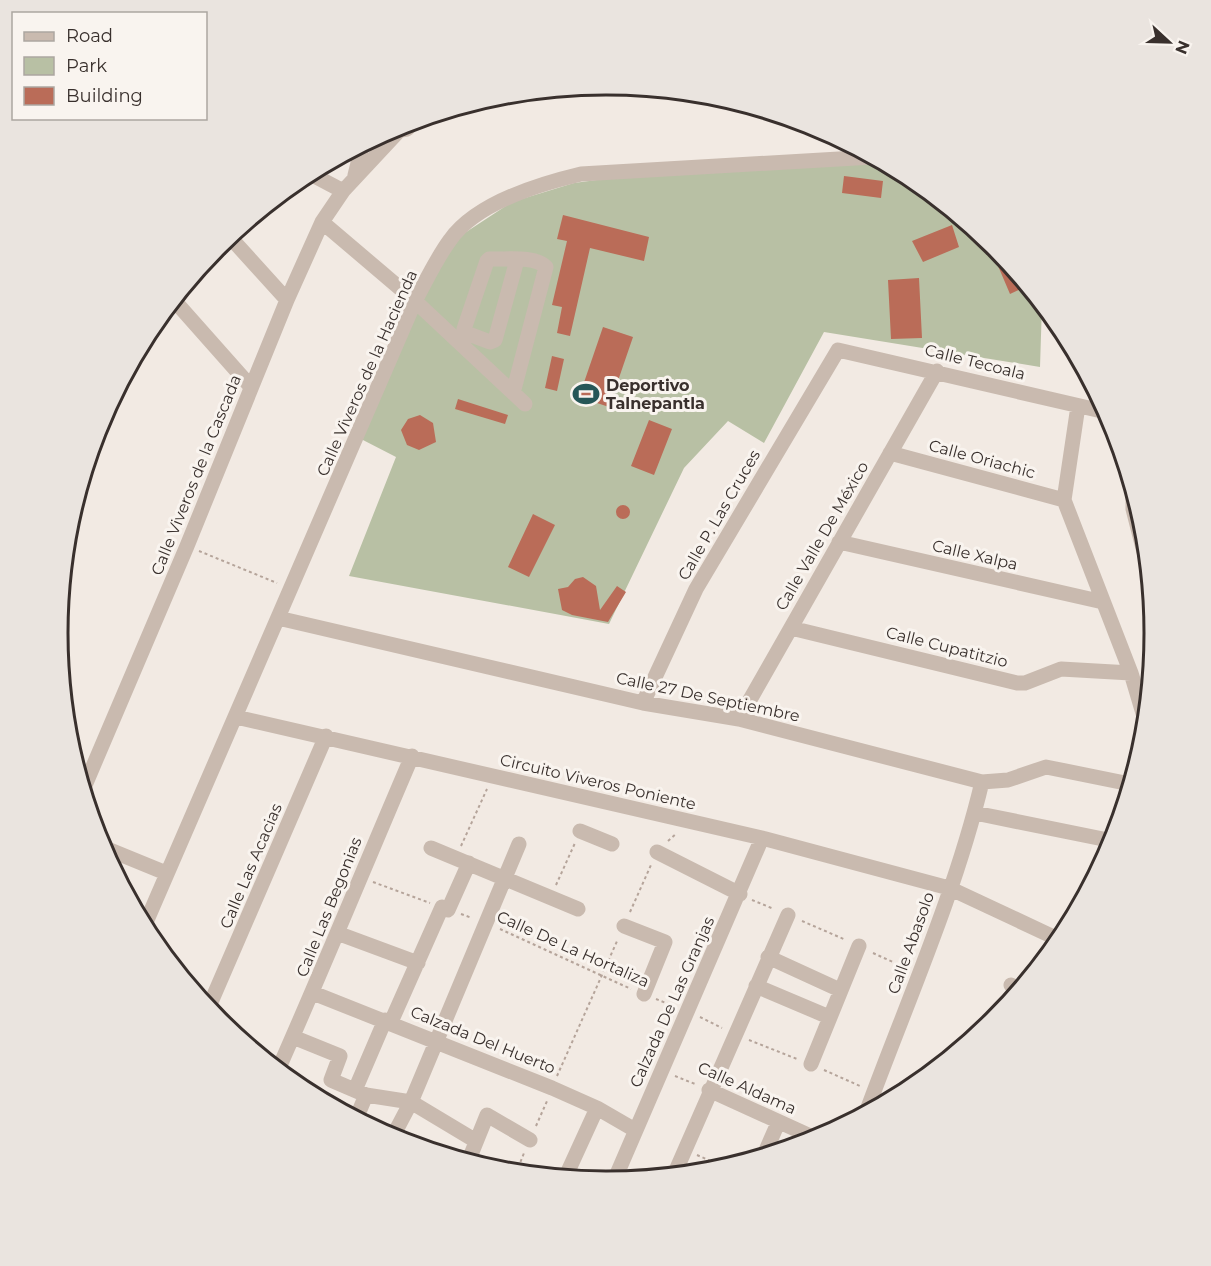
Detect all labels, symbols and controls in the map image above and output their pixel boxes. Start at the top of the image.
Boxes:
legend [12,12,207,120]
north arrow [1139,12,1199,72]
text: Road [66,25,113,47]
text: N [1171,38,1194,57]
text: Park [66,55,107,77]
text: Building [66,85,143,107]
street label: Calle Viveros de la Hacienda [313,267,421,479]
street label: Calle Tecoala [923,340,1027,384]
street label: Calle Viveros de la Cascada [147,372,245,578]
place label: Deportivo Talnepantla [606,376,705,413]
sports icon: Deportivo Talnepantla [571,379,601,409]
street label: Calle Oriachic [927,436,1037,482]
street label: Calle P. Las Cruces [674,446,764,584]
street label: Calle Valle De México [772,458,872,614]
street label: Calle Xalpa [930,536,1020,574]
street label: Calle Cupatitzio [884,623,1010,671]
street label: Calle 27 De Septiembre [614,668,802,726]
street label: Circuito Viveros Poniente [498,750,698,814]
street label: Calle Las Acacias [216,800,286,932]
street label: Calle Las Begonias [292,834,366,980]
street label: Calle Abasolo [884,889,938,997]
street label: Calle De La Hortaliza [494,907,652,991]
street label: Calzada De Las Granjas [626,913,718,1090]
street label: Calzada Del Huerto [408,1002,558,1078]
street label: Calle Aldama [695,1058,799,1118]

